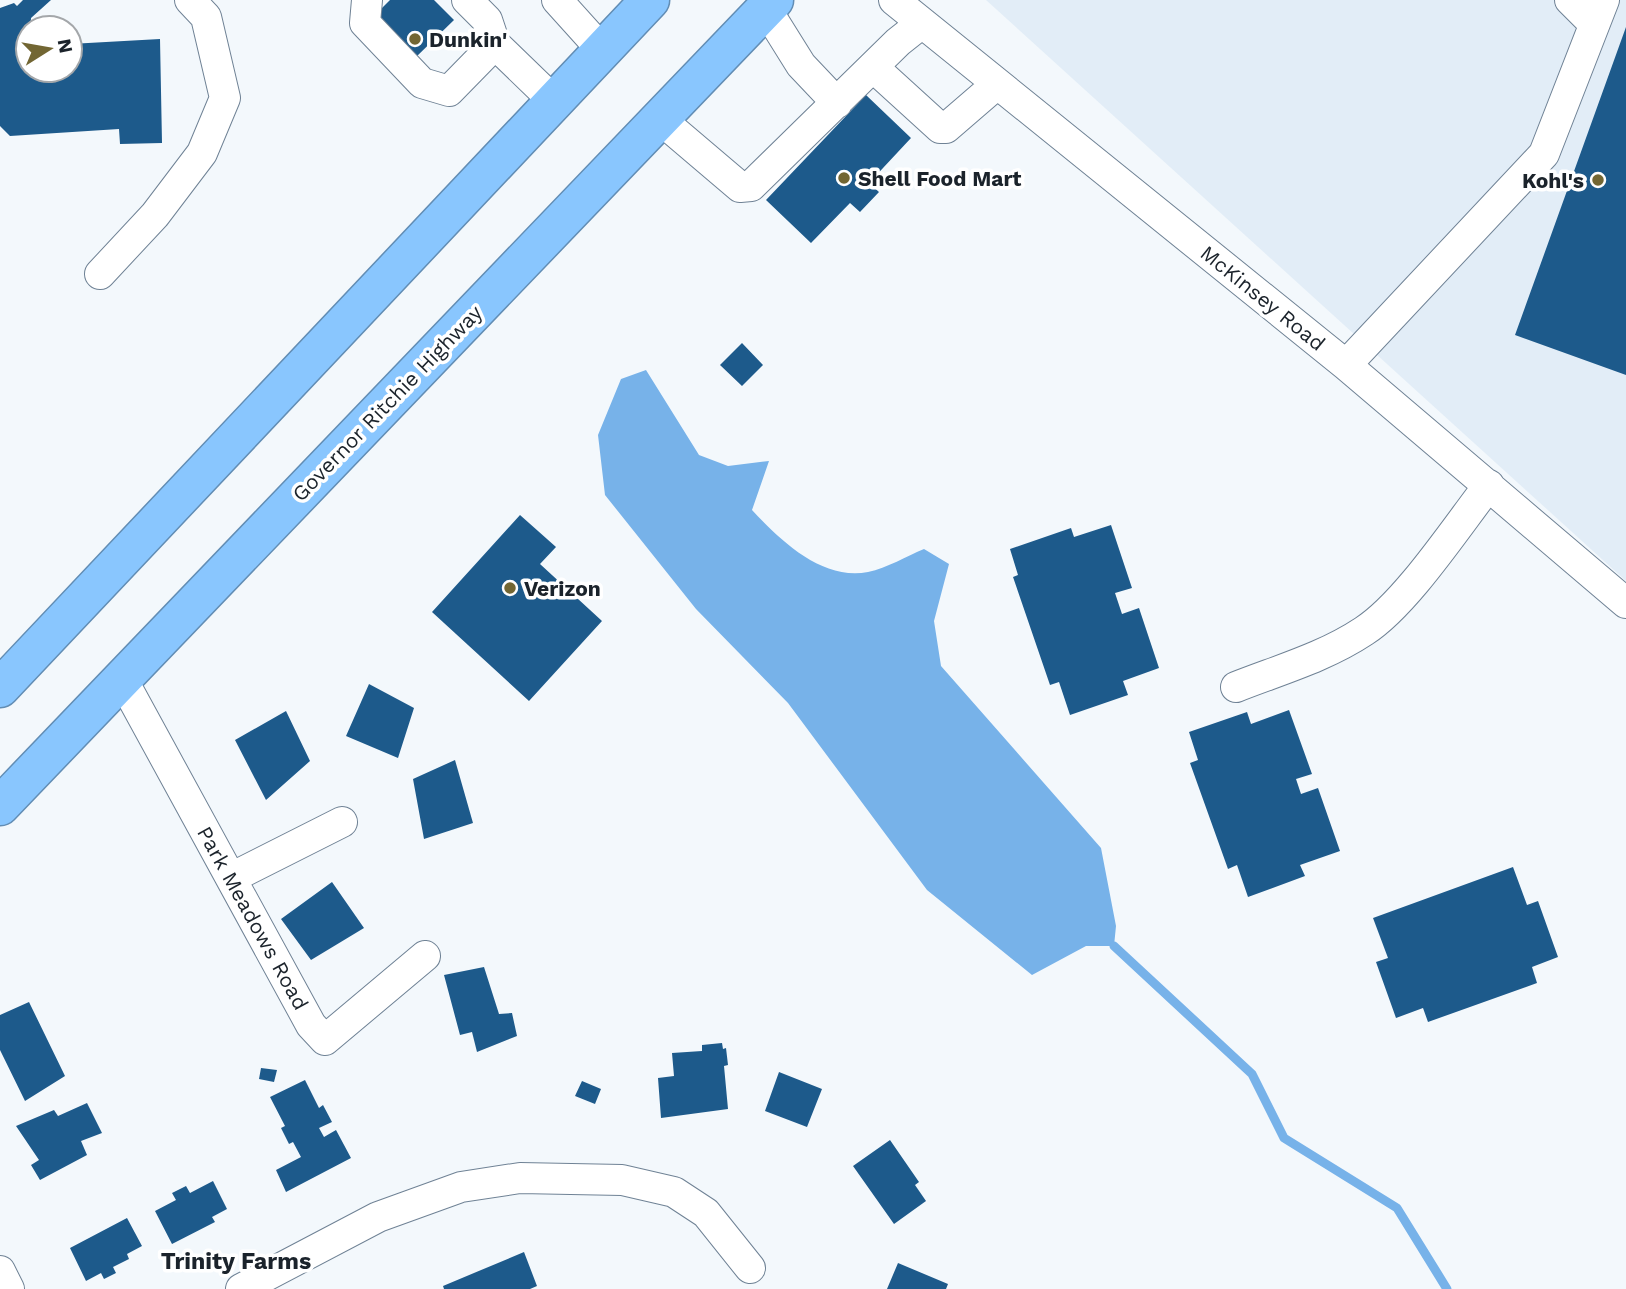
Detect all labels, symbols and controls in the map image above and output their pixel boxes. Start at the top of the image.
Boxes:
north arrow [14,14,84,84]
place label: Dunkin' [429,27,507,52]
marker: Dunkin' [407,31,423,47]
text: N [53,37,78,55]
place label: Shell Food Mart [858,166,1021,191]
place label: Kohl's [1522,168,1584,193]
marker: Shell Food Mart [836,170,852,186]
marker: Kohl's [1590,172,1606,188]
street label: McKinsey Road [1196,240,1330,356]
street label: Governor Ritchie Highway [287,300,487,506]
place label: Verizon [524,576,601,601]
marker: Verizon [502,580,518,596]
street label: Park Meadows Road [192,822,314,1014]
district label: Trinity Farms [161,1248,311,1275]

